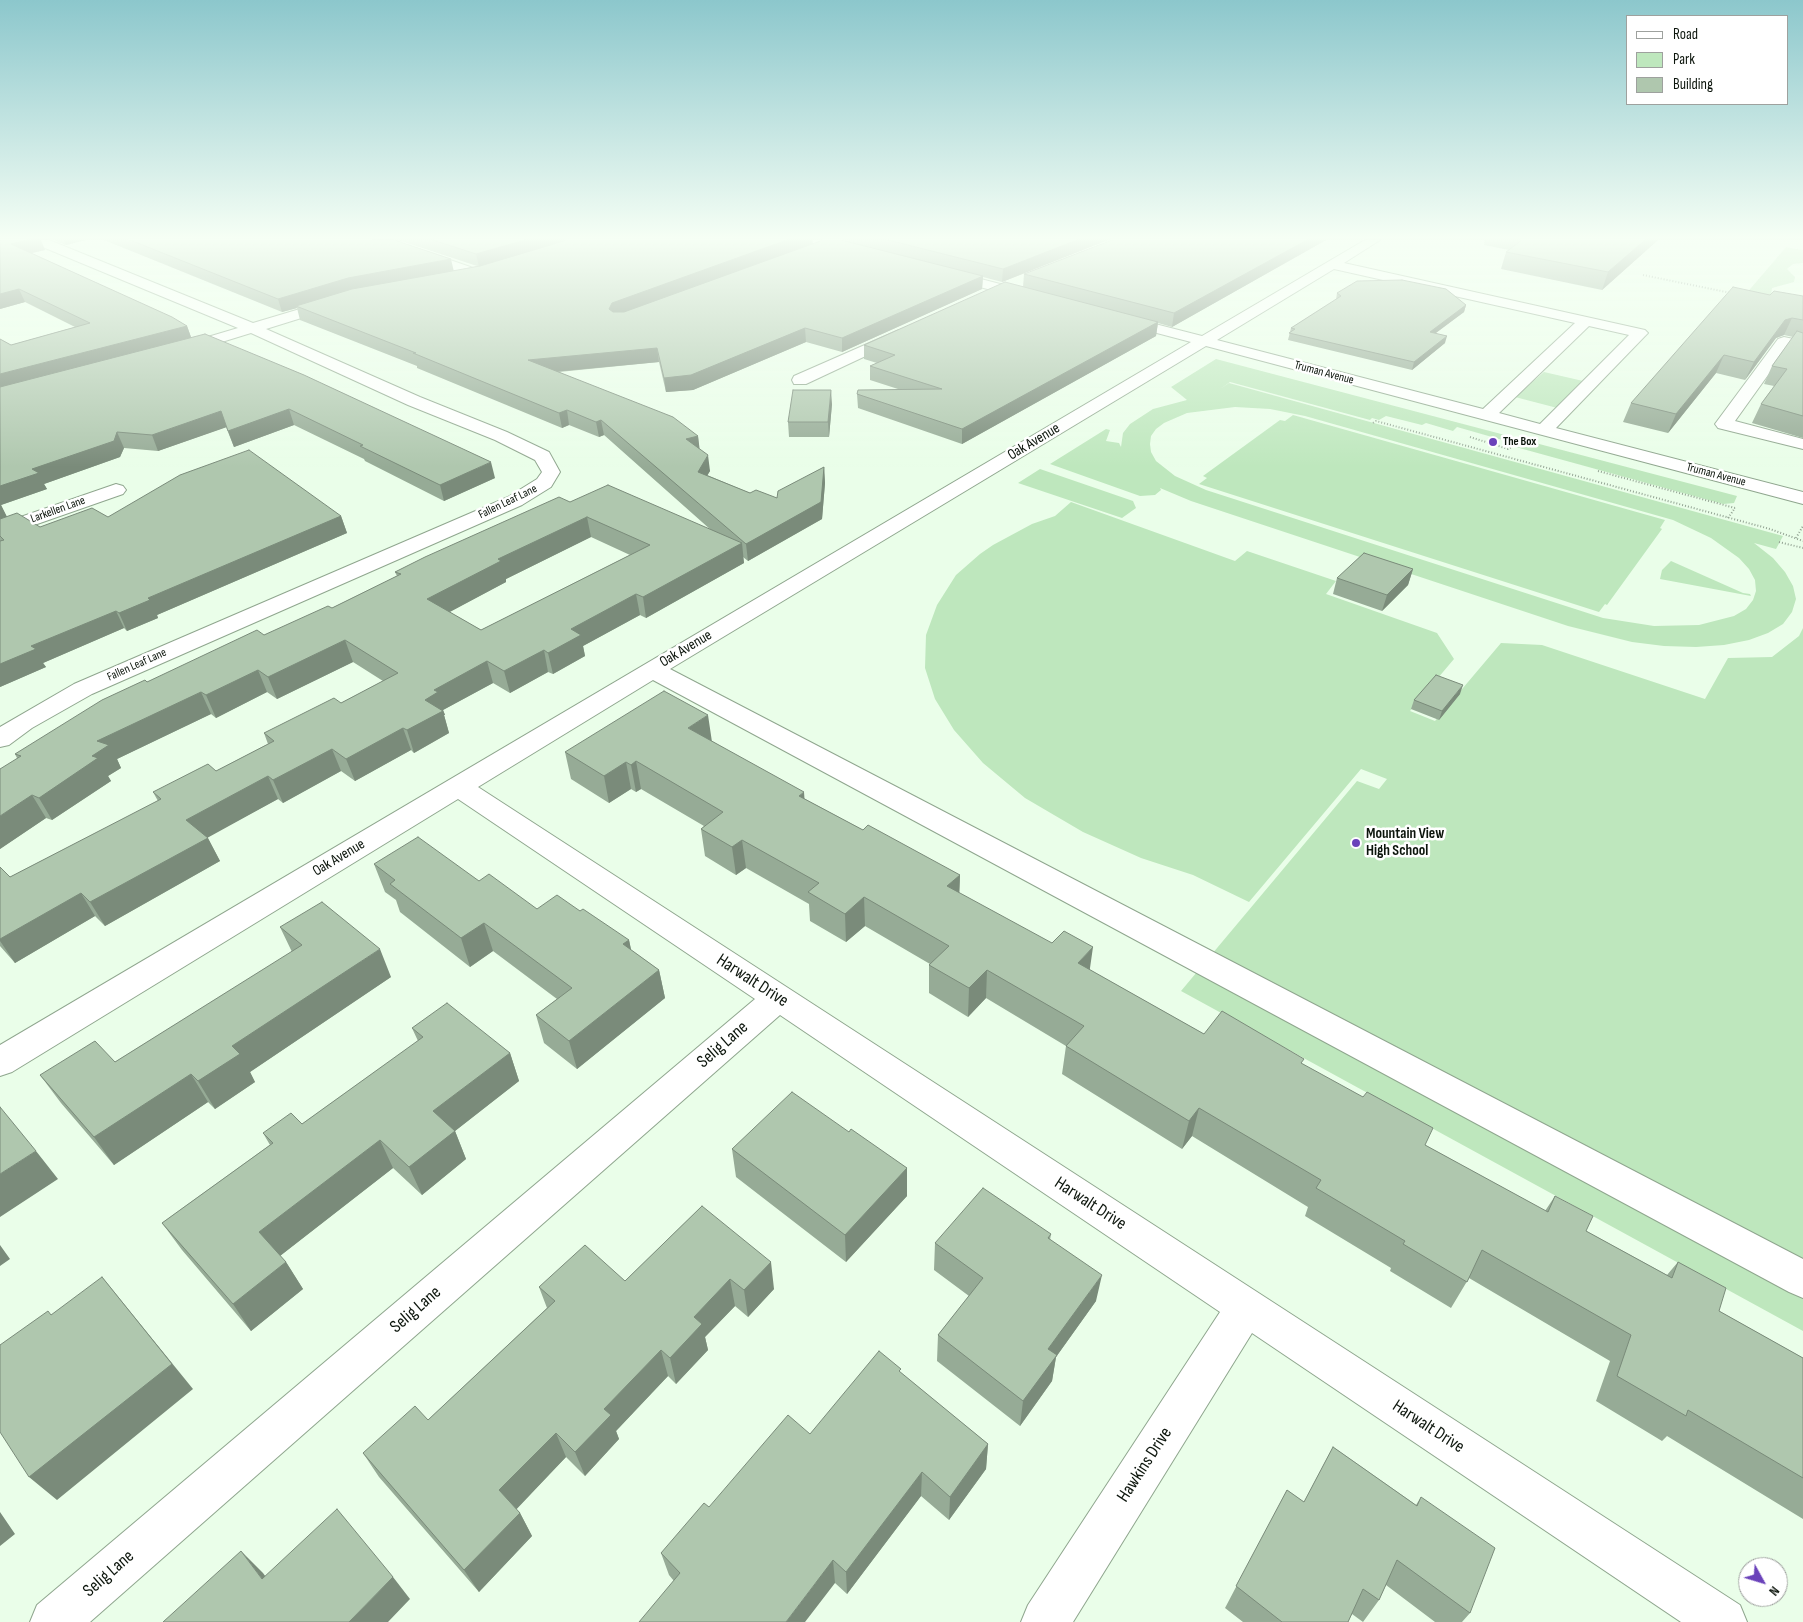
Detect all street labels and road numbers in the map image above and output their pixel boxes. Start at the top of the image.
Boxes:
street label: Truman Avenue [1293,358,1355,388]
street label: Oak Avenue [1005,419,1063,465]
street label: Truman Avenue [1685,460,1747,490]
street label: Fallen Leaf Lane [476,482,540,522]
street label: Larkellen Lane [29,493,87,527]
street label: Oak Avenue [657,626,715,672]
street label: Fallen Leaf Lane [105,646,169,684]
street label: Oak Avenue [310,835,368,881]
street label: Harwalt Drive [712,950,792,1012]
street label: Selig Lane [693,1017,753,1073]
street label: Harwalt Drive [1050,1173,1130,1235]
street label: Selig Lane [386,1282,446,1338]
street label: Harwalt Drive [1388,1396,1468,1458]
street label: Hawkins Drive [1113,1424,1177,1506]
street label: Selig Lane [79,1546,139,1602]

